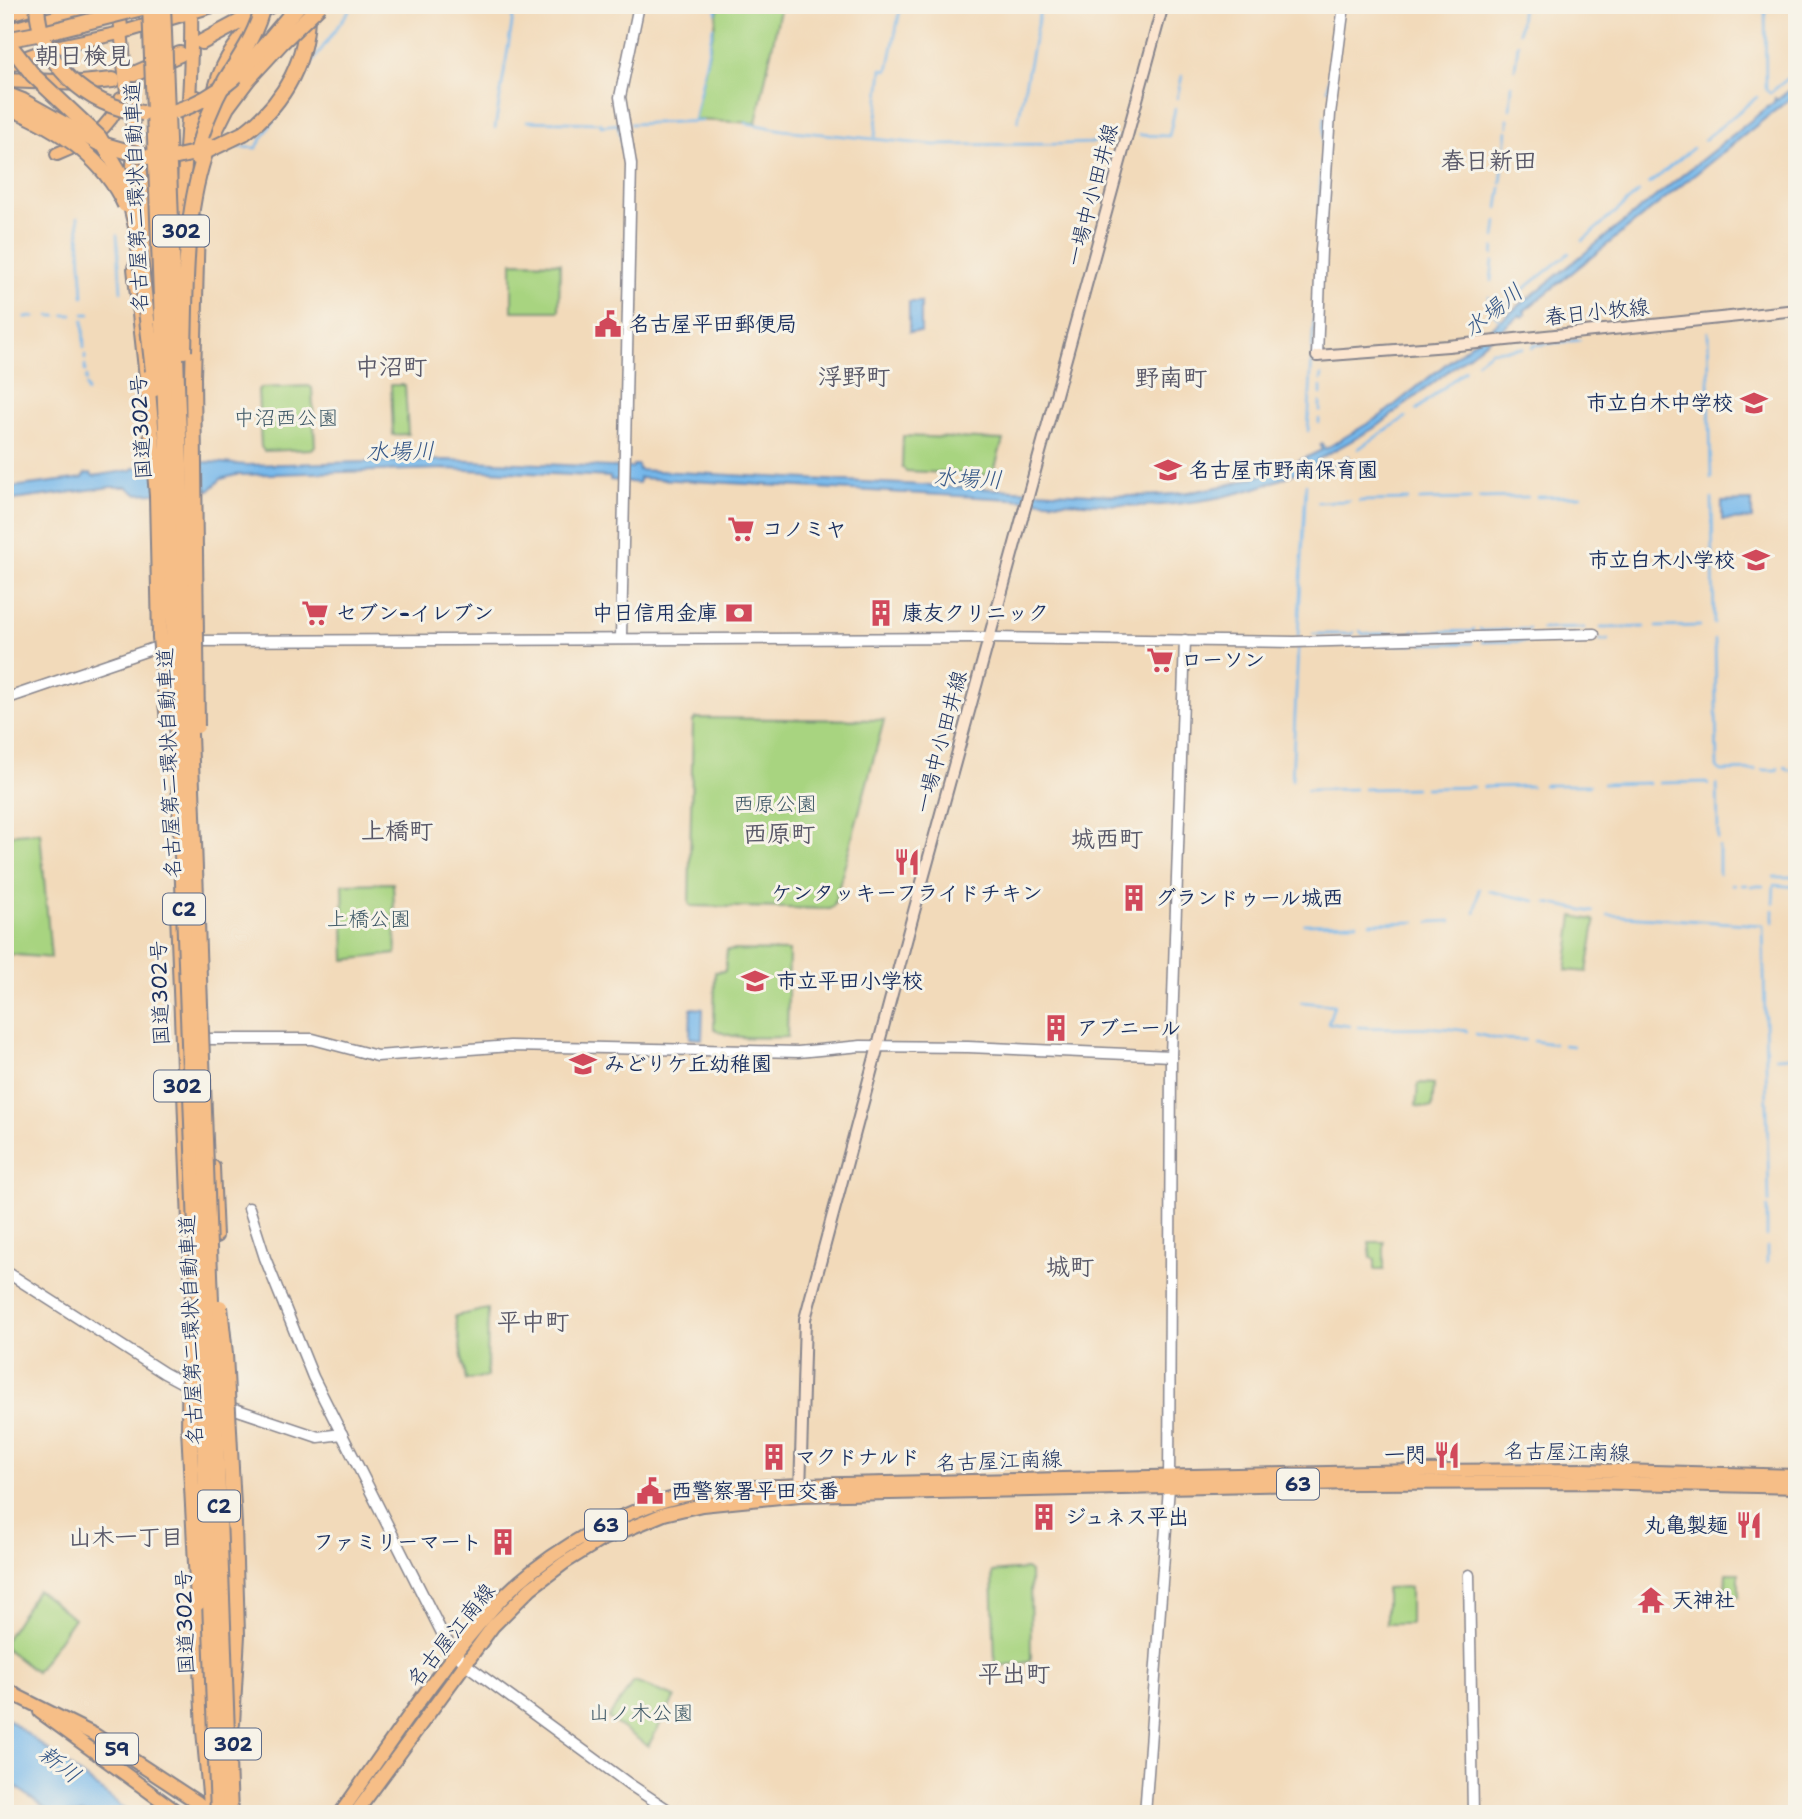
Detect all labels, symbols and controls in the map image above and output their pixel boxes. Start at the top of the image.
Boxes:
district label: 朝日検見 [35,40,131,72]
street label: 名古屋第二環状自動車道 [118,81,154,313]
street label: 一場中小田井線 [1059,120,1125,270]
district label: 春日新田 [1441,145,1537,177]
road number: 302 [153,216,209,246]
water label: 水場川 [1457,277,1529,343]
street label: 春日小牧線 [1543,293,1651,331]
public building icon: 名古屋平田郵便局 [593,309,623,339]
place label: 名古屋平田郵便局 [629,310,797,338]
district label: 中沼町 [355,351,427,383]
district label: 浮野町 [818,361,890,393]
district label: 野南町 [1135,362,1207,394]
street label: 国道302号 [124,374,158,480]
school or university icon: 市立白木中学校 [1739,388,1769,418]
place label: 市立白木中学校 [1586,389,1733,417]
park label: 中沼西公園 [234,404,339,432]
water label: 水場川 [365,435,435,467]
school or university icon: 名古屋市野南保育園 [1153,455,1183,485]
place label: 名古屋市野南保育園 [1189,456,1378,484]
water label: 水場川 [933,461,1003,495]
supermarket icon: コノミヤ [726,514,756,544]
place label: コノミヤ [762,515,846,543]
school or university icon: 市立白木小学校 [1741,545,1771,575]
place label: 市立白木小学校 [1588,546,1735,574]
supermarket icon: セブン-イレブン [300,598,330,628]
bank icon: 中日信用金庫 [724,598,754,628]
building icon: 康友クリニック [866,598,896,628]
place label: セブン-イレブン [336,599,494,627]
place label: 中日信用金庫 [592,599,718,627]
place label: 康友クリニック [902,599,1049,627]
supermarket icon: ローソン [1145,645,1175,675]
place label: ローソン [1181,646,1265,674]
street label: 名古屋第二環状自動車道 [151,647,187,879]
street label: 一場中小田井線 [908,667,974,817]
park label: 西原公園 [733,790,817,818]
district label: 上橋町 [361,815,433,847]
district label: 西原町 [743,818,815,850]
district label: 城西町 [1071,823,1143,855]
restaurant icon: ケンタッキーフライドチキン [892,847,922,877]
place label: ケンタッキーフライドチキン [771,879,1043,907]
building icon: グランドゥール城西 [1119,883,1149,913]
place label: グランドゥール城西 [1155,884,1343,912]
road number: C2 [163,894,205,925]
park label: 上橋公園 [327,905,411,933]
street label: 国道302号 [144,940,176,1046]
school or university icon: 市立平田小学校 [740,966,770,996]
place label: 市立平田小学校 [776,967,923,995]
building icon: アブニール [1041,1013,1071,1043]
place label: アブニール [1077,1014,1181,1042]
school or university icon: みどりケ丘幼稚園 [568,1049,598,1079]
place label: みどりケ丘幼稚園 [604,1050,772,1078]
road number: 302 [154,1070,210,1102]
street label: 名古屋第二環状自動車道 [173,1214,209,1446]
district label: 城町 [1046,1251,1094,1283]
district label: 平中町 [497,1306,569,1338]
street label: 名古屋江南線 [1504,1437,1630,1467]
restaurant icon: 一閃 [1432,1440,1462,1470]
place label: 一閃 [1384,1441,1426,1469]
building icon: マクドナルド [759,1442,789,1472]
place label: マクドナルド [795,1443,920,1471]
street label: 名古屋江南線 [936,1445,1062,1477]
road number: 63 [1277,1468,1319,1500]
public building icon: 西警察署平田交番 [635,1476,665,1506]
place label: 西警察署平田交番 [671,1477,839,1505]
road number: C2 [198,1490,240,1522]
building icon: ジュネス平出 [1029,1502,1059,1532]
place label: ジュネス平出 [1065,1503,1189,1531]
road number: 63 [585,1510,627,1540]
restaurant icon: 丸亀製麺 [1734,1510,1764,1540]
place label: 丸亀製麺 [1644,1511,1728,1539]
district label: 山木一丁目 [69,1522,184,1552]
building icon: ファミリーマート [488,1527,518,1557]
place label: ファミリーマート [313,1528,482,1556]
street label: 国道302号 [169,1569,201,1675]
street label: 名古屋江南線 [400,1577,502,1693]
temple icon: 天神社 [1636,1585,1666,1615]
place label: 天神社 [1672,1586,1735,1614]
district label: 平出町 [978,1658,1050,1690]
park label: 山ノ木公園 [589,1699,694,1727]
road number: 302 [205,1728,261,1760]
road number: 59 [96,1734,138,1764]
water label: 新川 [33,1738,87,1790]

